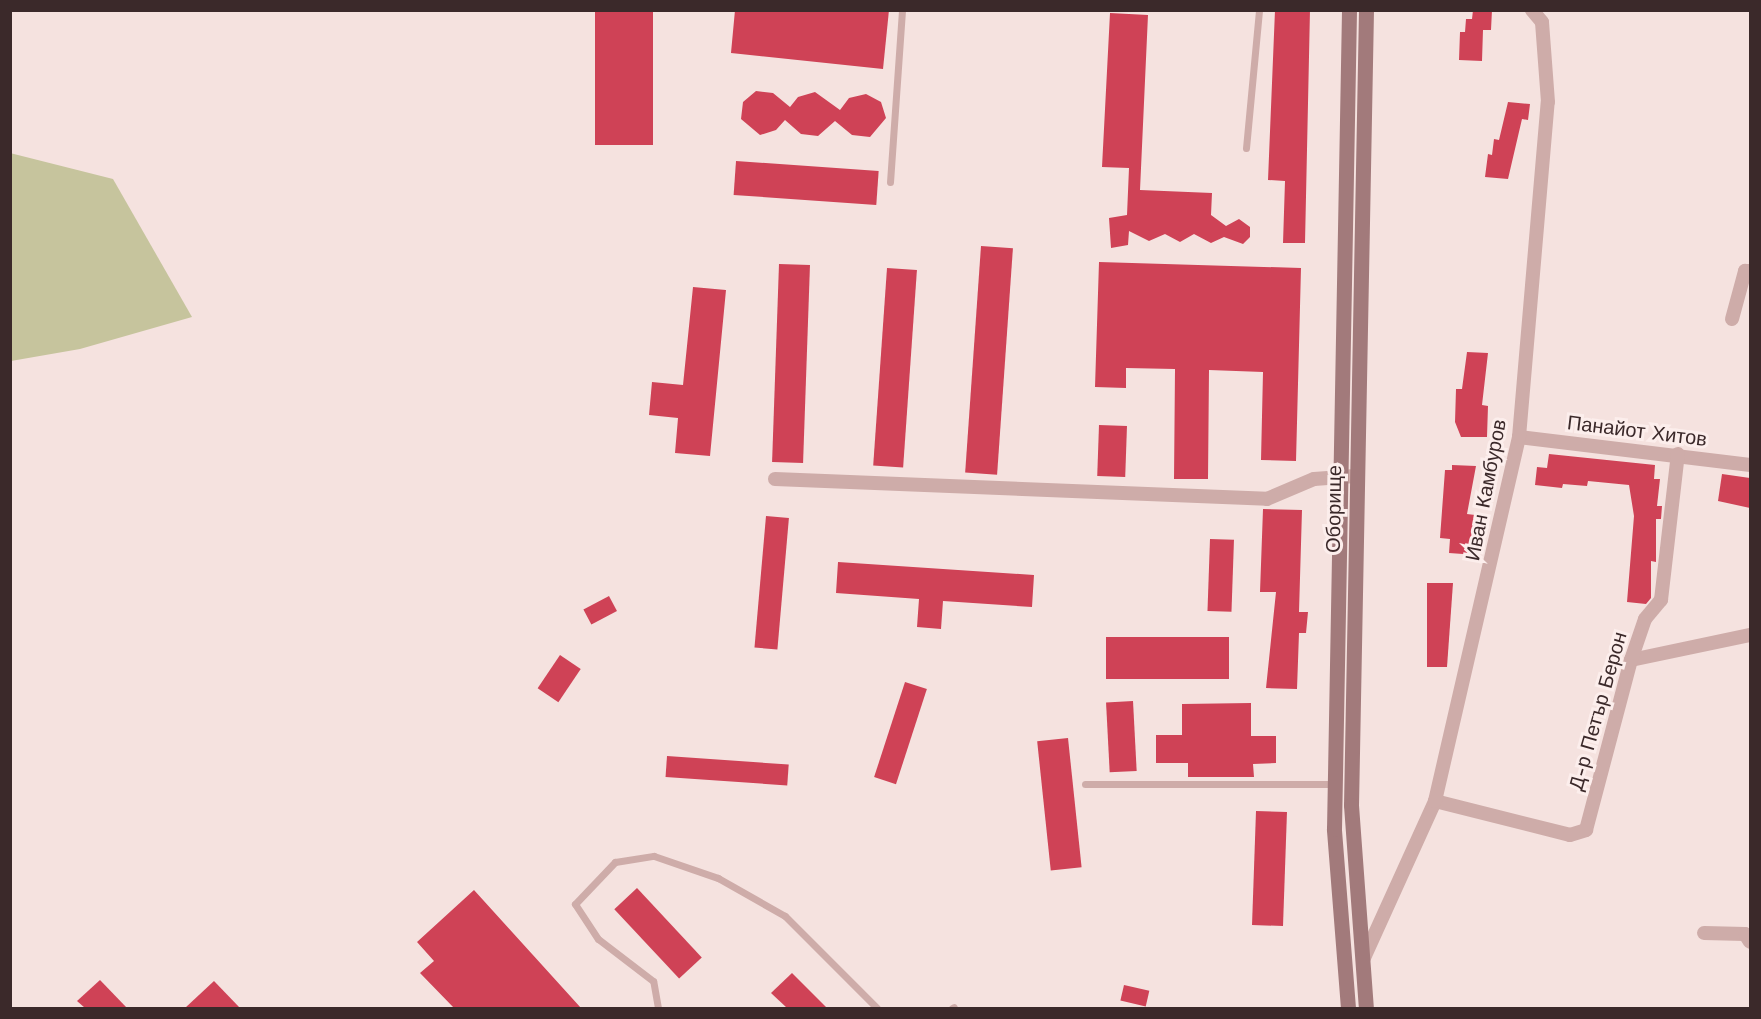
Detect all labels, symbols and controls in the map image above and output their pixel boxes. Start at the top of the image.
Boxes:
street label: Панайот Хитов [1566,411,1708,451]
street label: Иван Камбуров [1461,417,1511,563]
street label: Оборище [1321,465,1347,553]
street label: Д-р Петър Берон [1564,629,1632,793]

